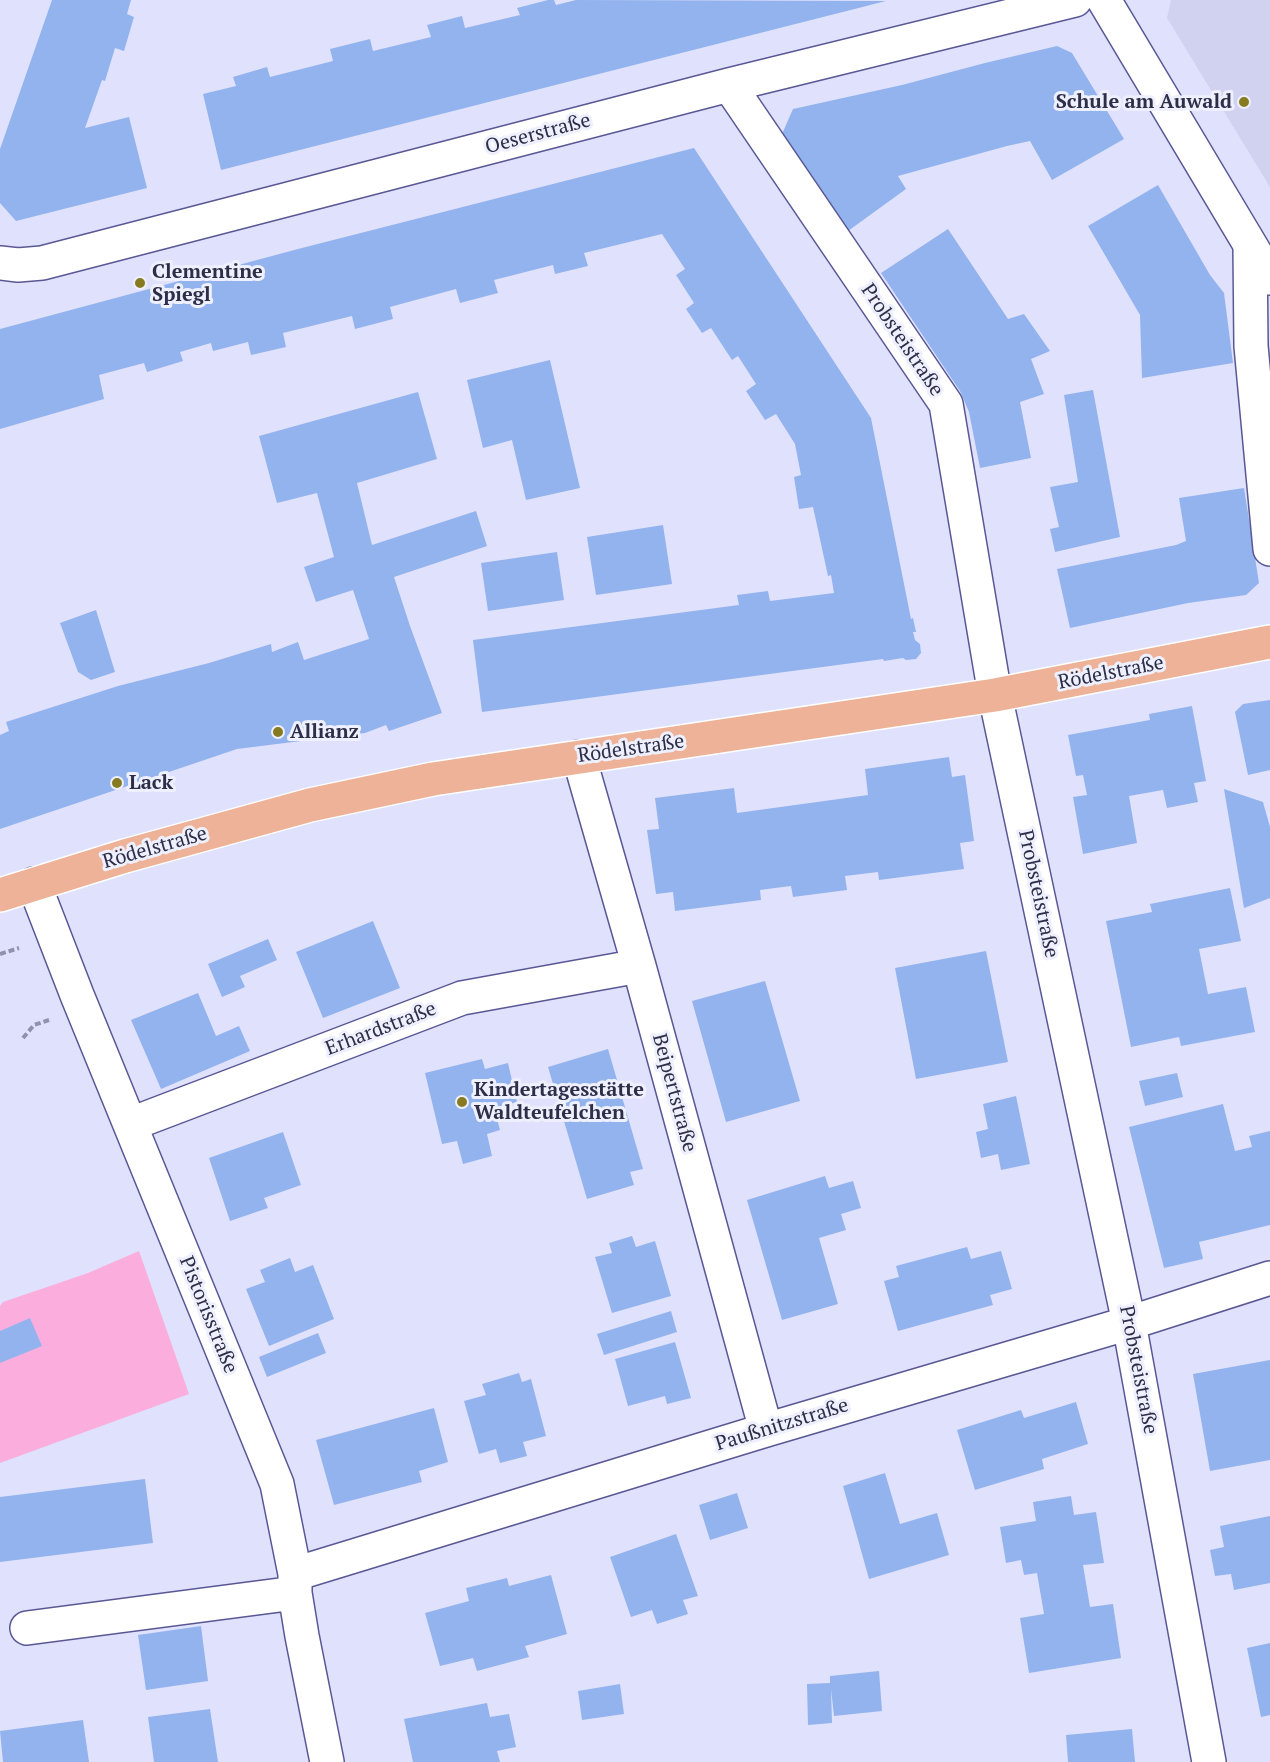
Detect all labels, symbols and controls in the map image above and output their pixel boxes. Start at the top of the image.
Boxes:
place label: Schule am Auwald [1056,90,1232,114]
marker: Schule am Auwald [1237,95,1251,109]
street label: Oeserstraße [483,108,593,160]
place label: Clementine Spiegl [152,260,263,307]
marker: Clementine Spiegl [133,276,147,290]
street label: Probsteistraße [856,279,948,401]
street label: Rödelstraße [1056,651,1166,695]
place label: Allianz [290,720,359,744]
marker: Allianz [271,725,285,739]
street label: Rödelstraße [576,730,686,768]
place label: Lack [129,771,173,795]
marker: Lack [110,776,124,790]
street label: Rödelstraße [100,822,210,874]
street label: Probsteistraße [1013,828,1063,960]
street label: Erhardstraße [322,997,440,1061]
street label: Beipertstraße [647,1031,701,1155]
place label: Kindertagesstätte Waldteufelchen [474,1078,644,1125]
marker: Kindertagesstätte Waldteufelchen [455,1095,469,1109]
street label: Pistorisstraße [174,1253,242,1377]
street label: Probsteistraße [1114,1304,1162,1436]
street label: Paußnitzstraße [713,1393,851,1457]

